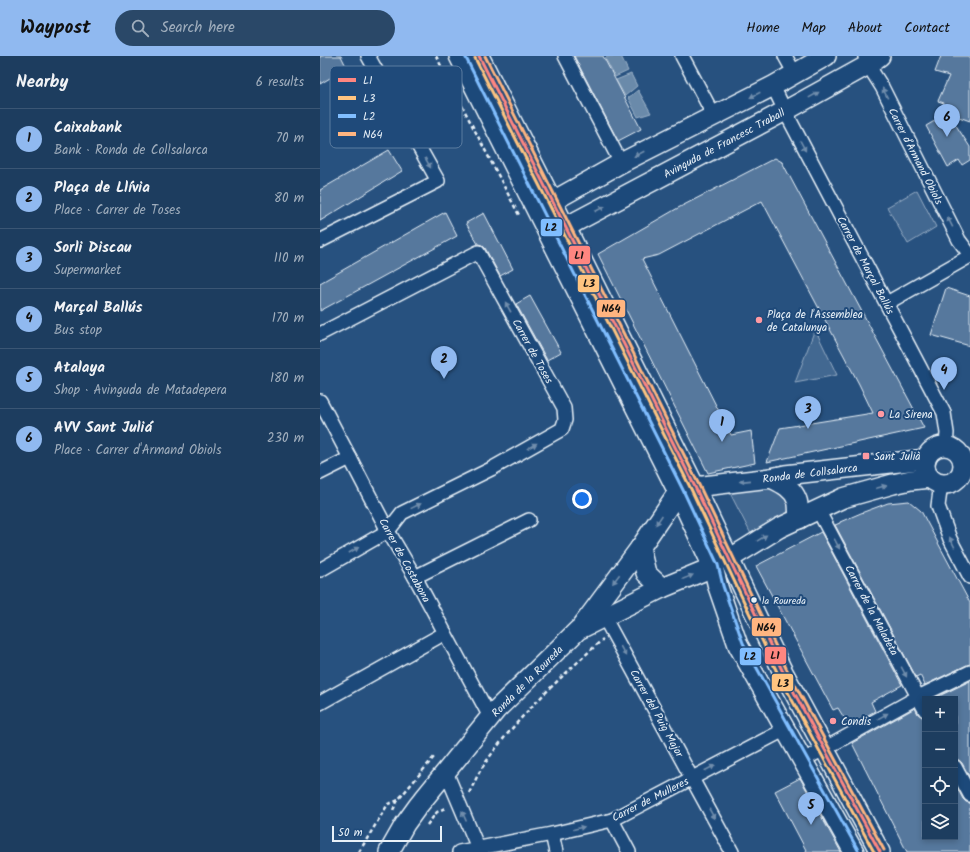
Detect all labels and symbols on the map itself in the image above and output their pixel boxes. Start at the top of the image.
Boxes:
legend [330,66,462,148]
text: L1 [363,72,372,90]
one-way arrow [882,87,888,99]
text: L3 [363,90,375,108]
one-way arrow [808,91,820,98]
one-way arrow [749,92,761,98]
street label: Avinguda de Francesc Traball [660,104,789,184]
pin: 6 [934,104,960,137]
street label: Carrer d'Armand Obiols [883,105,947,208]
text: L2 [363,108,375,126]
text: N64 [363,126,383,144]
one-way arrow [800,140,806,152]
one-way arrow [633,151,645,157]
one-way arrow [425,158,432,169]
one-way arrow [595,205,606,212]
street label: Carrer de Marçal Ballús [832,213,899,318]
one-way arrow [946,216,953,227]
line badge: L2 [540,218,563,237]
text: L2 [545,219,557,237]
line badge: L1 [568,245,591,265]
text: L1 [574,247,584,265]
line badge: L3 [577,274,600,293]
text: L3 [583,275,595,293]
line badge: N64 [596,299,626,318]
text: N64 [602,300,620,318]
one-way arrow [505,301,511,313]
place label: Plaça de l'Assemblea de Catalunya [767,306,863,337]
marker: Plaça de l'Assemblea de Catalunya [754,315,764,325]
street label: Carrer de Toses [507,316,558,388]
pin: 2 [431,346,457,379]
pin: 4 [931,357,957,390]
pin: 3 [795,396,821,429]
place label: La Sirena [889,406,933,424]
pin: 1 [709,409,735,442]
marker: La Sirena [876,409,886,419]
one-way arrow [526,442,538,449]
place label: Sant Julià [874,448,920,466]
marker: Sant Julià [861,451,871,461]
street label: Ronda de Collsalarca [762,459,859,489]
one-way arrow [739,478,751,484]
one-way arrow [875,484,887,490]
your location [572,489,592,509]
one-way arrow [411,503,422,509]
street label: Carrer de Costabona [373,515,435,606]
one-way arrow [655,515,663,525]
one-way arrow [756,535,768,542]
one-way arrow [949,536,955,548]
one-way arrow [833,539,840,550]
one-way arrow [348,547,360,554]
street label: Carrer de la Maladeta [840,562,903,659]
one-way arrow [612,574,621,585]
one-way arrow [682,574,694,580]
place label: la Roureda [762,593,806,609]
marker: la Roureda [749,595,759,605]
line badge: N64 [751,617,782,637]
text: N64 [757,619,775,637]
street label: Ronda de la Roureda [488,642,568,722]
one-way arrow [620,645,626,657]
line badge: L1 [764,646,787,665]
line badge: L2 [739,647,762,666]
text: L1 [770,647,780,665]
text: L2 [744,648,756,666]
street label: Carrer del Puig Major [624,666,688,762]
one-way arrow [901,666,908,677]
line badge: L3 [771,673,794,692]
text: L3 [777,675,789,693]
place label: Condis [841,713,872,731]
one-way arrow [877,713,889,720]
marker: Condis [828,716,838,726]
one-way arrow [704,765,715,772]
street label: Carrer de Mulleres [609,773,692,827]
pin: 5 [798,792,824,825]
one-way arrow [461,809,467,821]
one-way arrow [709,809,715,820]
scale bar [332,824,442,843]
one-way arrow [573,824,586,830]

